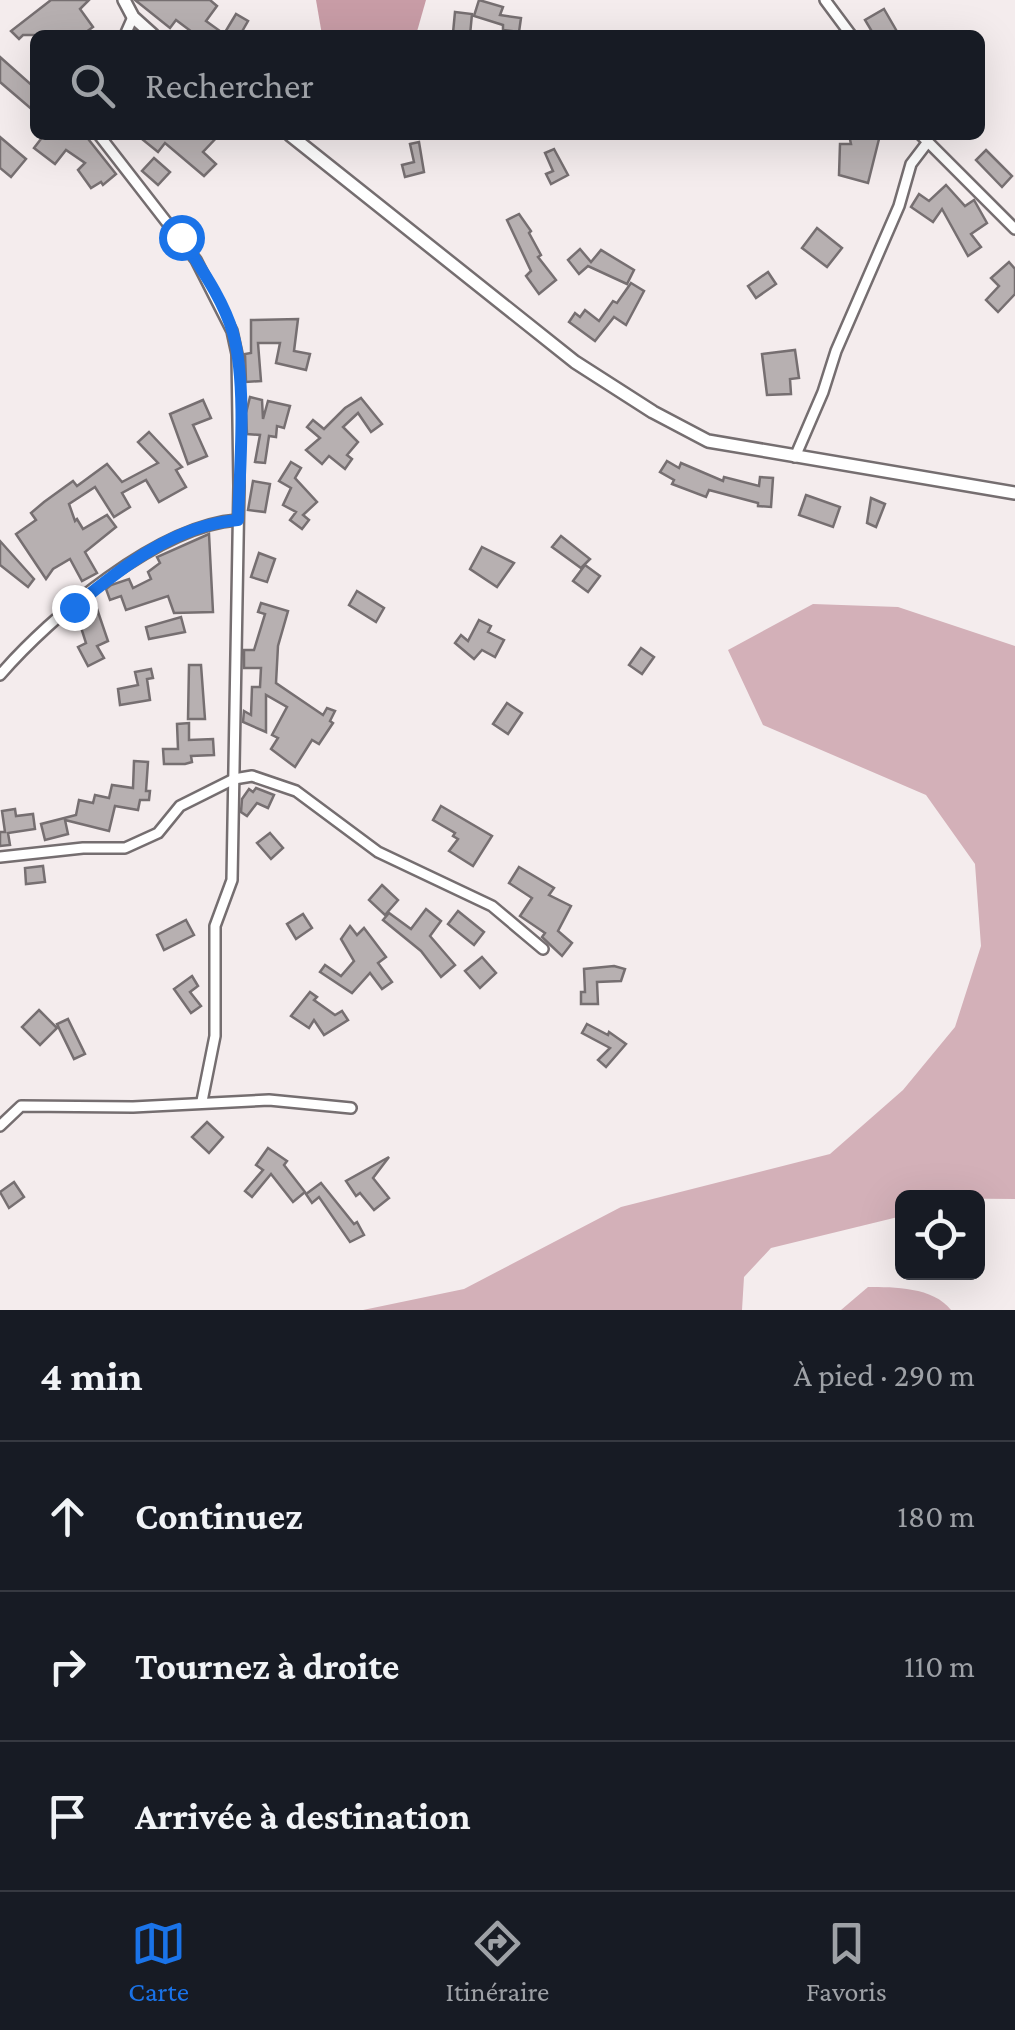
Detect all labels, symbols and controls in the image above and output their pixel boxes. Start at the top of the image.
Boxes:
search box [30,30,985,140]
icon: search [65,58,120,113]
text: Rechercher [145,64,314,106]
route start [159,215,205,261]
route end [52,585,98,631]
map controls [895,1190,985,1280]
button: locate [895,1190,985,1280]
text: 4 min [40,1352,143,1399]
text: À pied · 290 m [794,1357,975,1393]
icon: ahead [40,1489,95,1544]
text: Continuez [135,1495,303,1537]
text: 180 m [897,1498,975,1534]
icon: right [40,1639,95,1694]
text: Tournez à droite [135,1645,400,1687]
text: 110 m [904,1648,975,1684]
icon: arrive [40,1789,95,1844]
text: Arrivée à destination [135,1795,471,1837]
tab: Carte [128,1916,189,2007]
tab: Itinéraire [446,1916,549,2007]
tab: Favoris [806,1916,887,2007]

